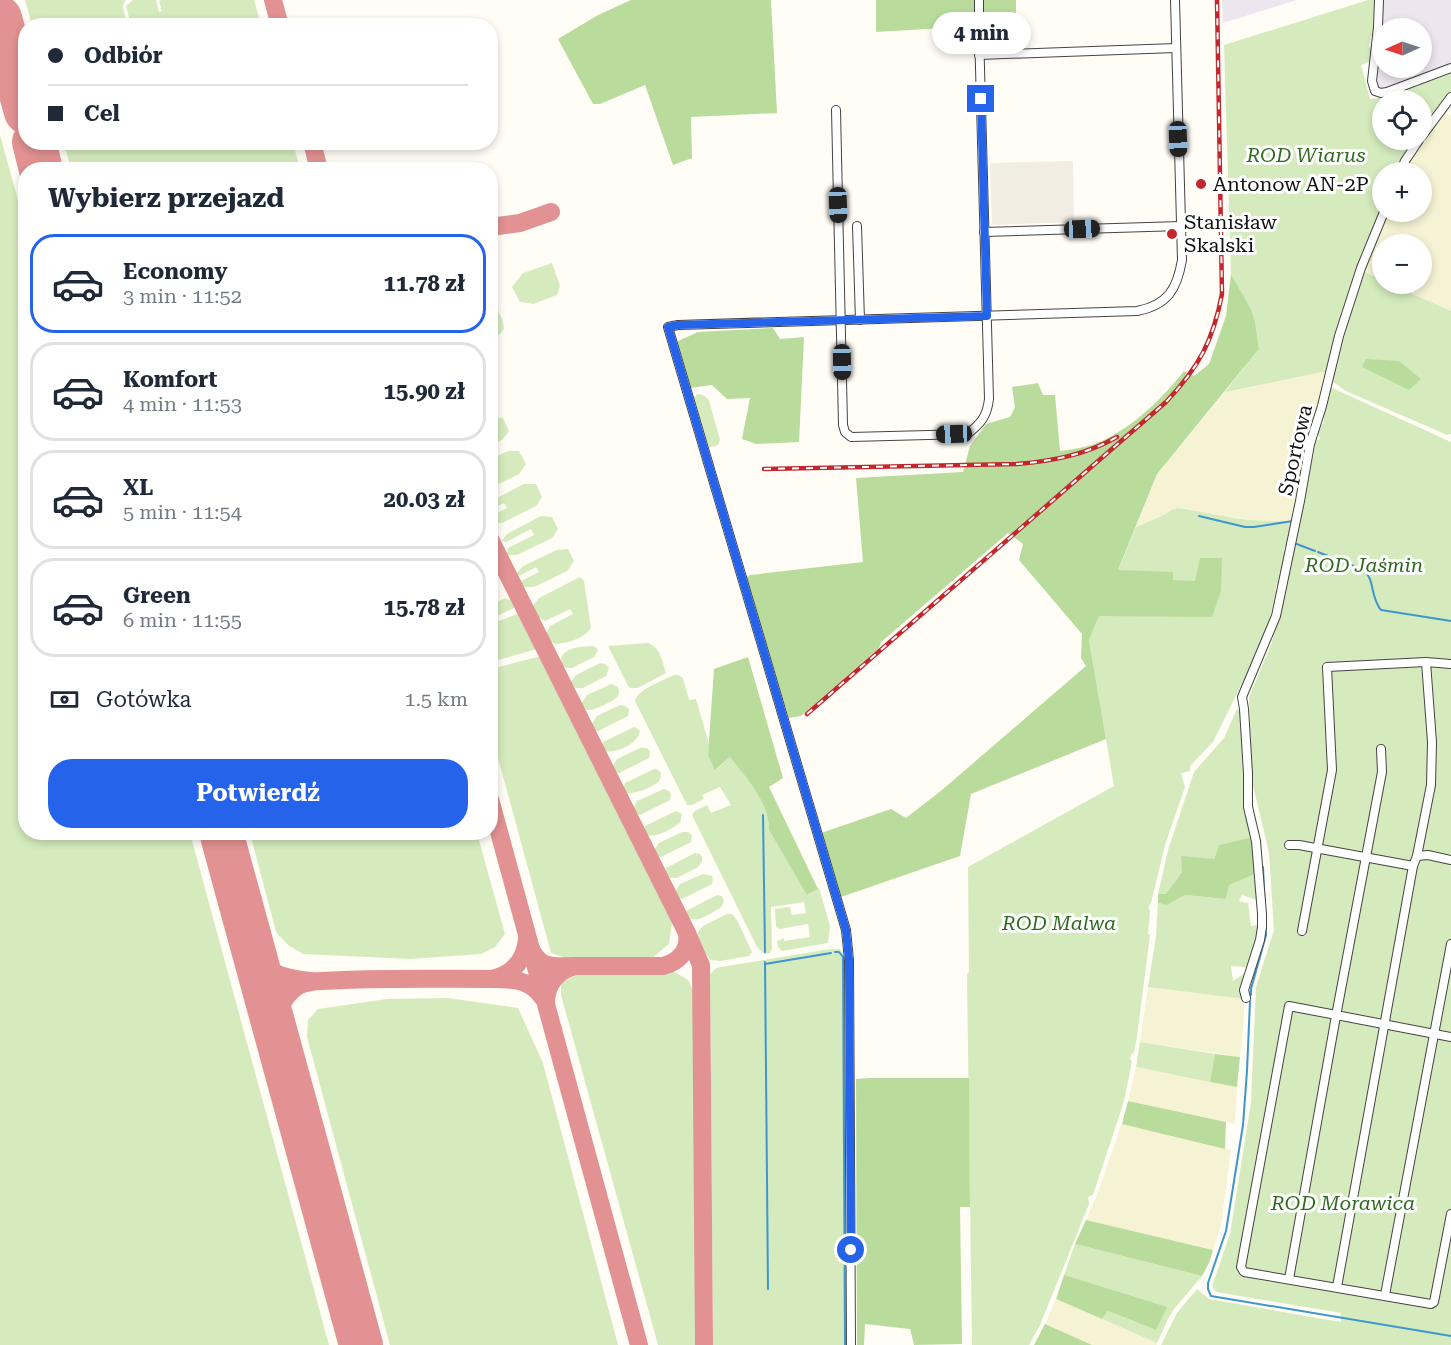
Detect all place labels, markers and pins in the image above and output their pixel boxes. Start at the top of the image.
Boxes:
place label: Antonow AN-2P [1213,172,1369,196]
marker: Antonow AN-2P [1194,177,1208,191]
place label: Stanisław Skalski [1184,210,1277,257]
marker: Stanisław Skalski [1165,227,1179,241]

